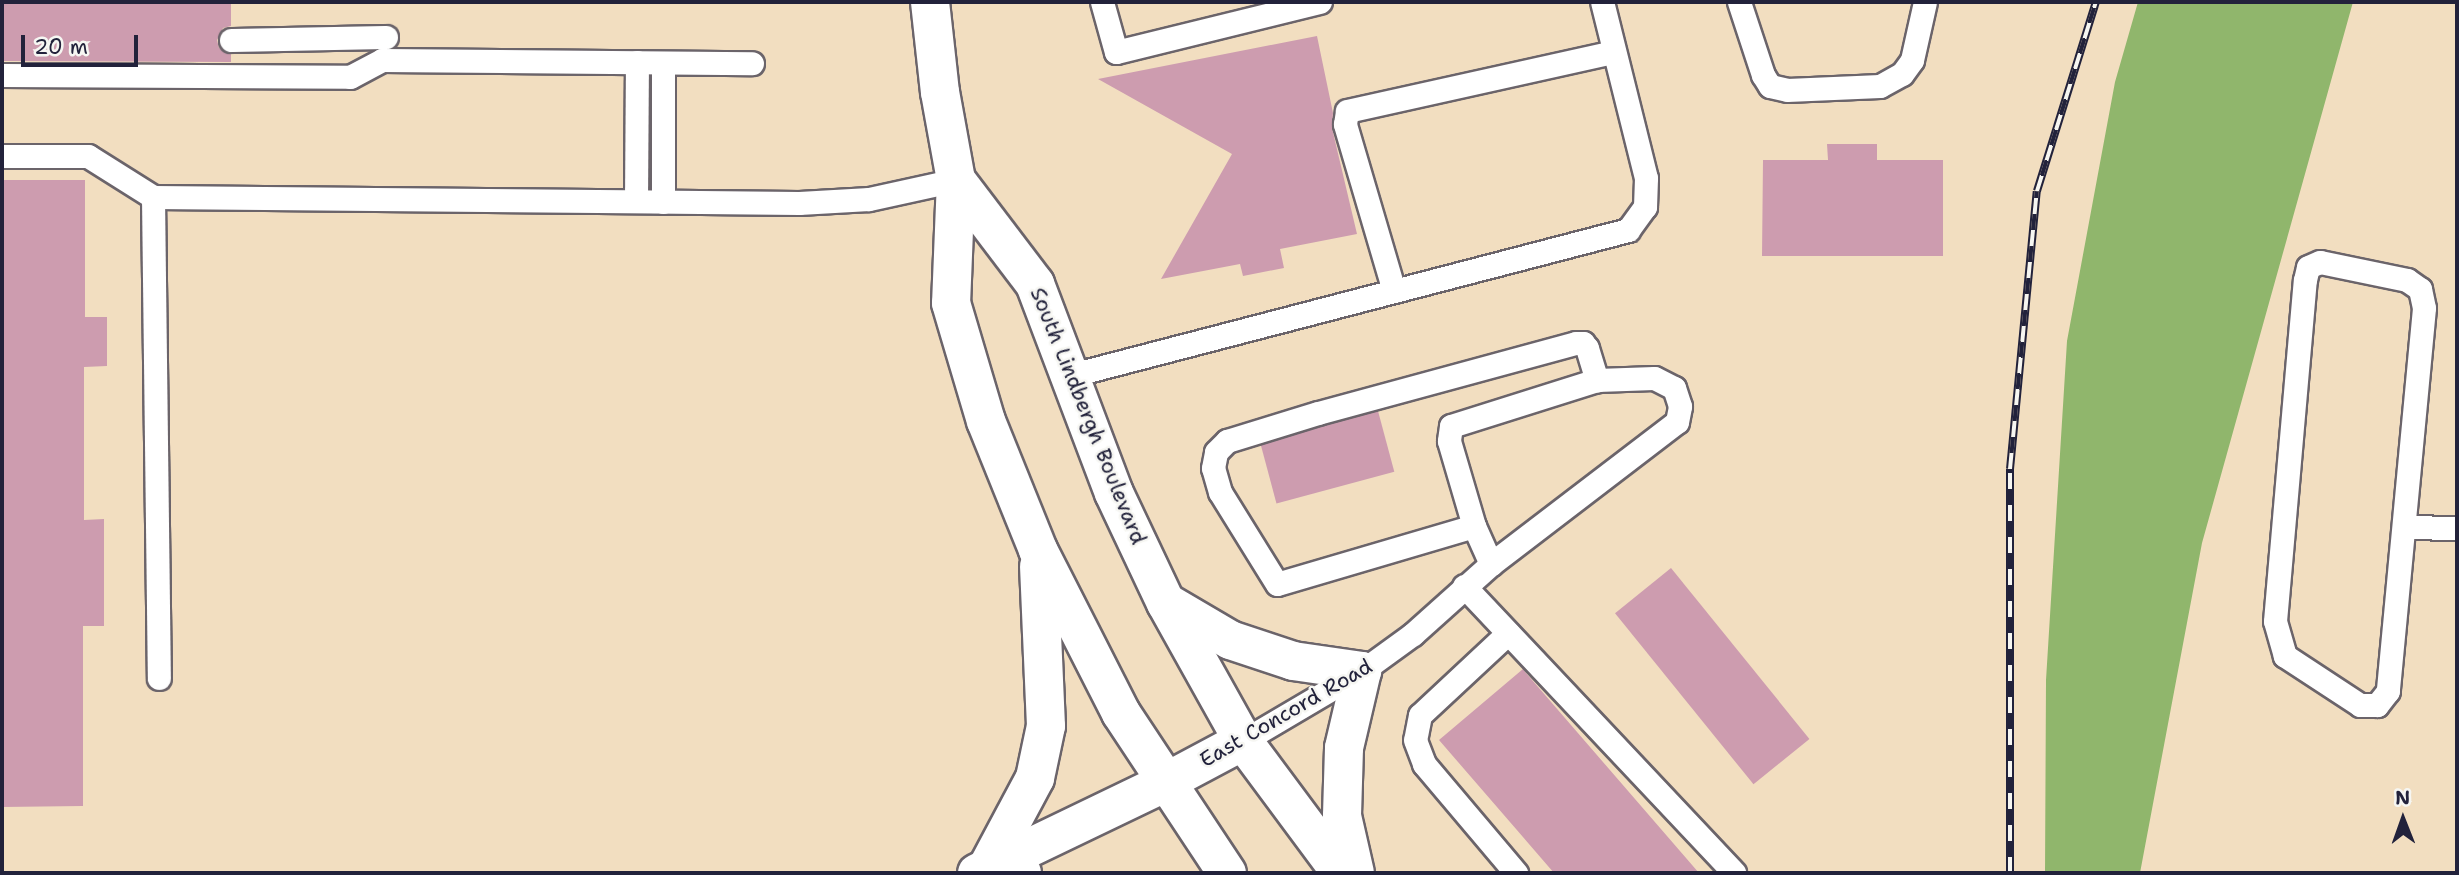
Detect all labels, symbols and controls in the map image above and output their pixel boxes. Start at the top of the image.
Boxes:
scale bar [24,21,142,65]
text: 20 m [34,33,88,61]
street label: South Lindbergh Boulevard [1025,284,1151,548]
street label: East Concord Road [1195,653,1377,773]
north arrow [2368,784,2438,854]
text: N [2395,785,2410,810]

